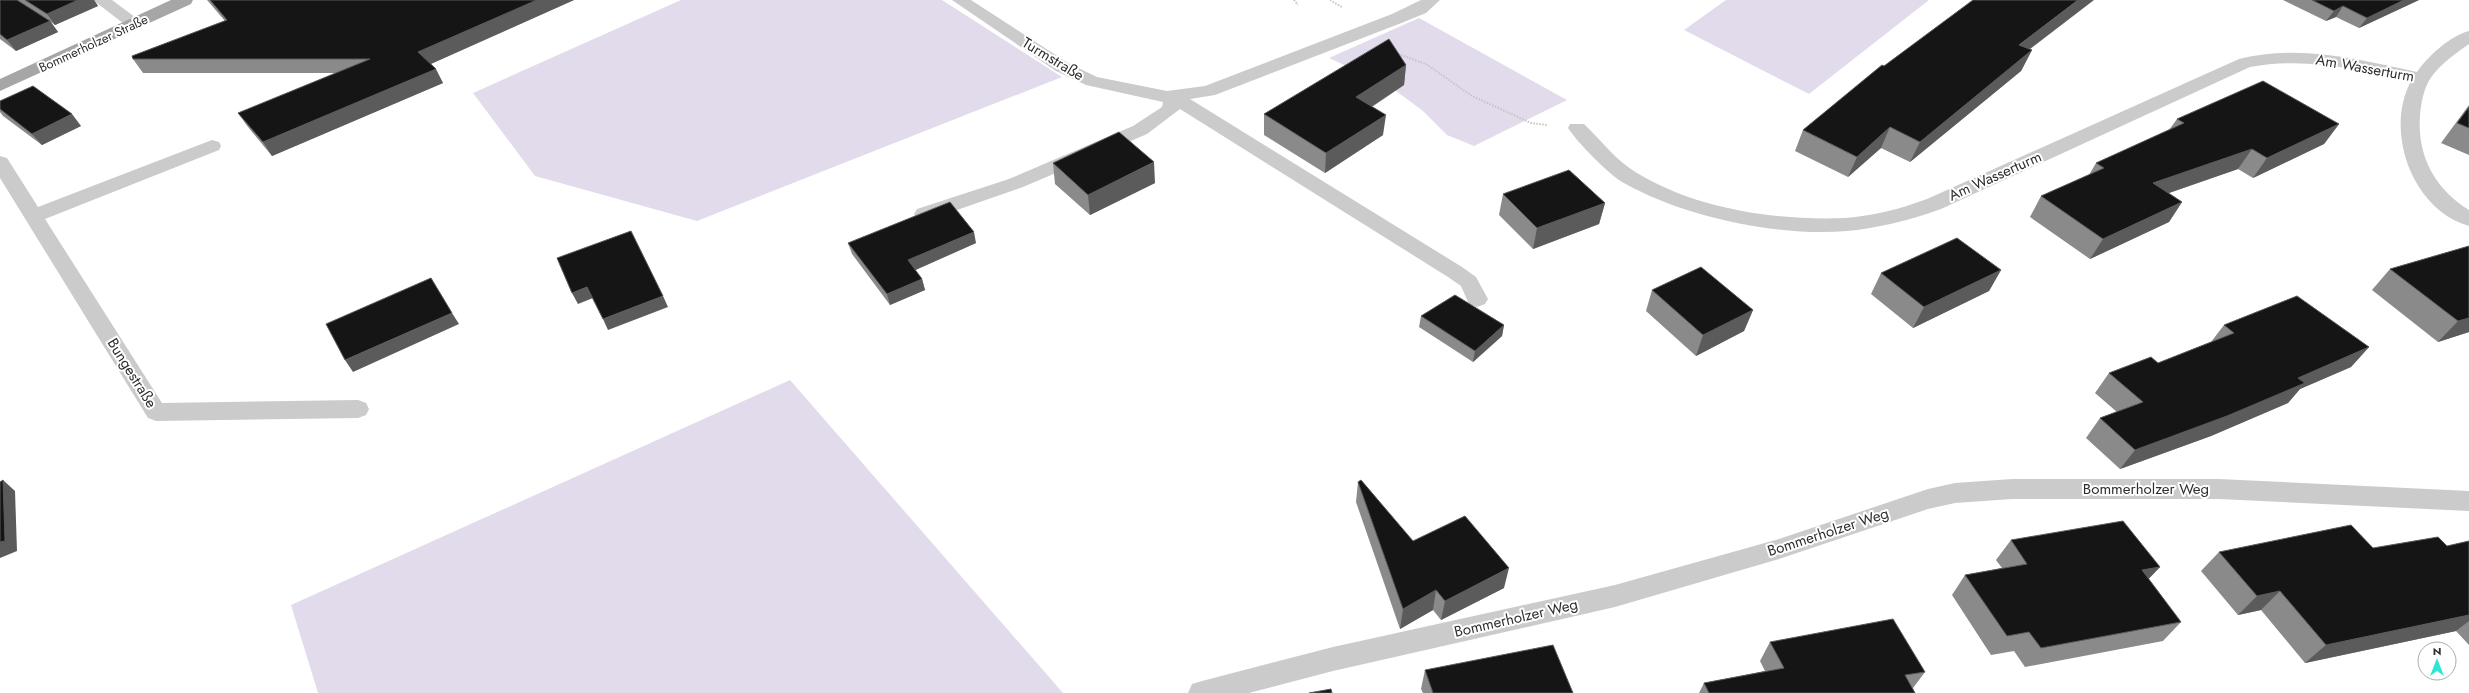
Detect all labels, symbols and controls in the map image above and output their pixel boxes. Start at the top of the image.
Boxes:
street label: Bommerholzer Straße [35,10,151,77]
street label: Turmstraße [1018,32,1088,86]
street label: Am Wasserturm [2314,48,2416,88]
street label: Am Wasserturm [1945,146,2045,206]
street label: Bungestraße [102,334,162,412]
street label: Bommerholzer Weg [2083,478,2209,500]
street label: Bommerholzer Weg [1765,502,1891,562]
street label: Bommerholzer Weg [1452,593,1580,643]
north arrow [2417,641,2457,681]
text: N [2433,643,2441,659]

